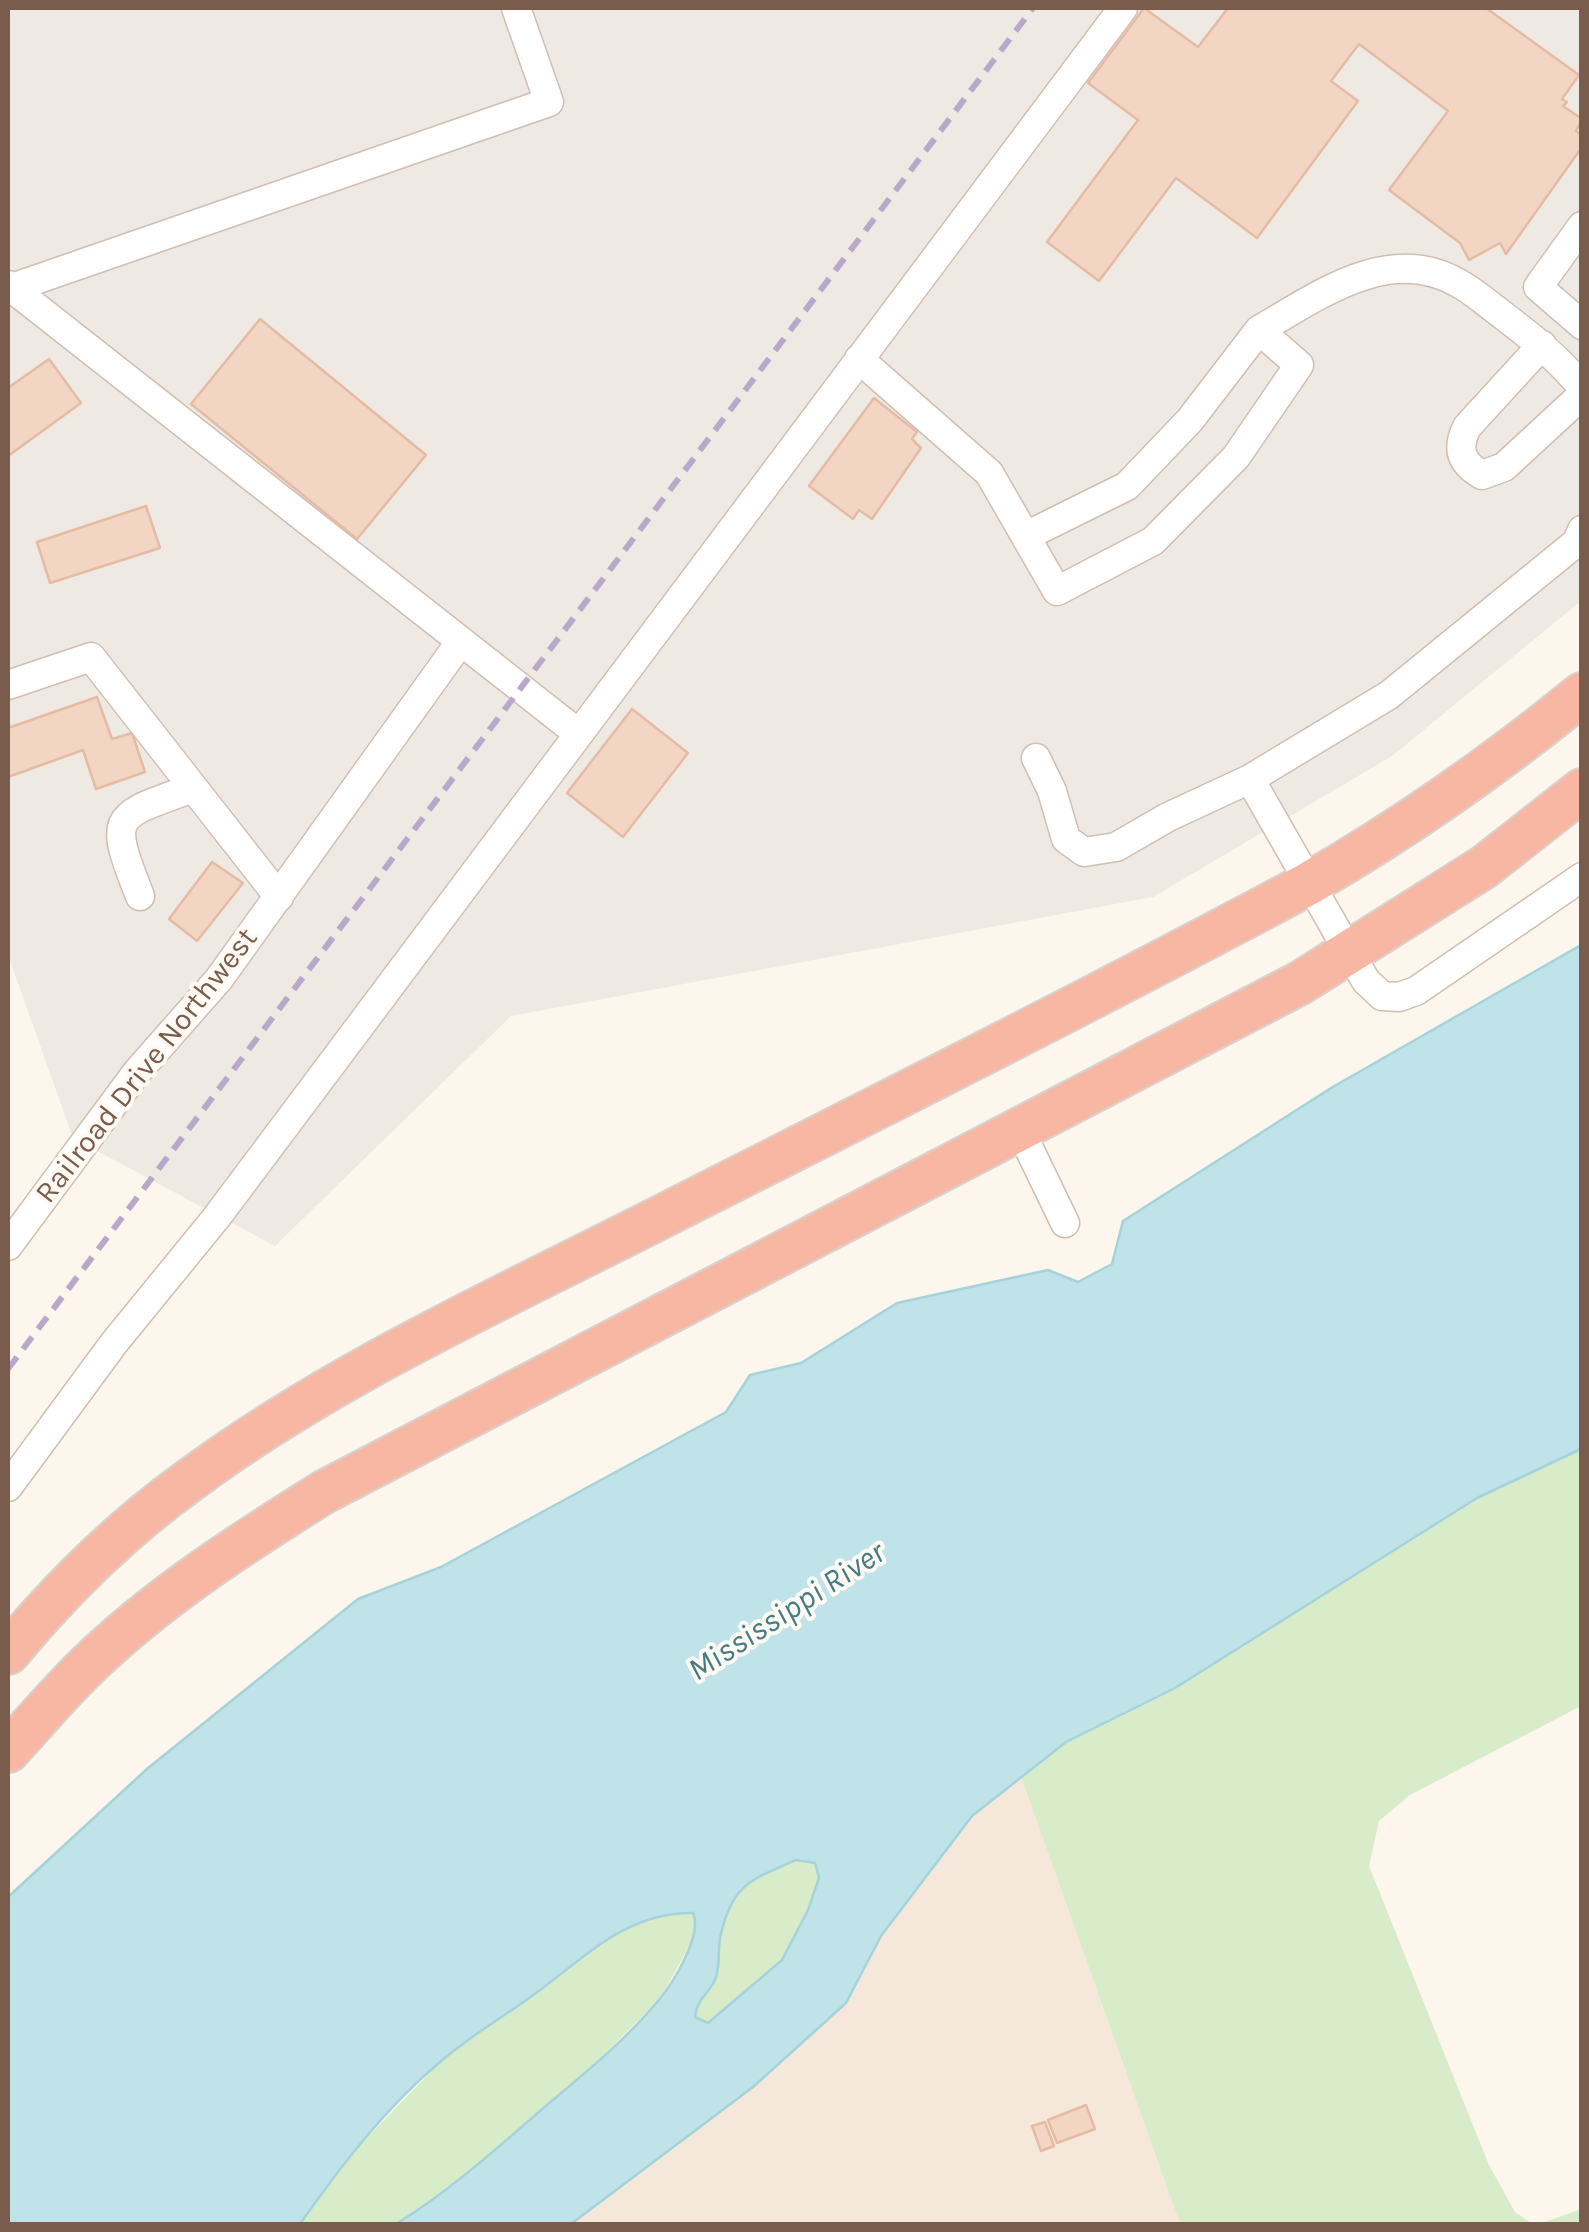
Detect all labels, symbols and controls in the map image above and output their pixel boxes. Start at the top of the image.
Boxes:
street label: Railroad Drive Northwest [28,921,266,1211]
water label: Mississippi River [681,1534,893,1690]

